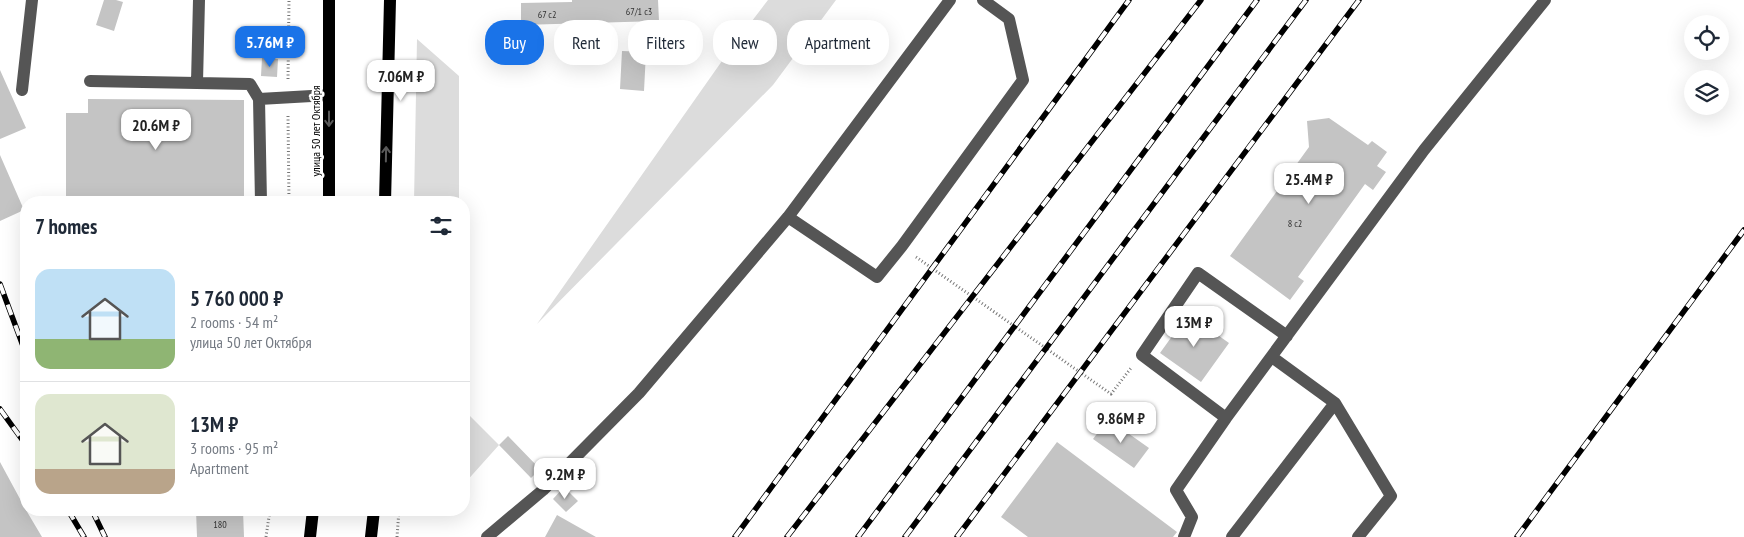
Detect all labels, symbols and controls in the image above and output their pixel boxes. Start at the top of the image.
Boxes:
house number: 67/1 с3 [626,5,652,18]
house number: 67 с2 [538,8,556,21]
map controls [1684,15,1729,115]
button: locate [1684,15,1729,60]
chip: Buy [485,20,544,65]
chip: Rent [554,20,618,65]
chip: Filters [628,20,703,65]
chip: New [713,20,777,65]
chip: Apartment [787,20,889,65]
pin: 5.76M ₽ [224,26,316,68]
text: 5.76M ₽ [246,32,294,52]
pin: 7.06M ₽ [355,59,447,102]
text: 7.06M ₽ [378,66,424,86]
button: layers [1684,70,1729,115]
street label: улица 50 лет Октября [308,85,323,177]
pin: 20.6M ₽ [110,108,202,151]
one-way arrow [324,110,334,126]
text: 20.6M ₽ [132,115,180,135]
one-way arrow [382,146,391,162]
pin: 25.4M ₽ [1263,162,1355,205]
text: 25.4M ₽ [1285,169,1333,189]
icon: filters [427,212,455,240]
text: 7 homes [35,213,97,240]
house number: 8 с2 [1288,217,1302,230]
text: 5 760 000 ₽ [190,285,283,312]
icon: home [75,289,135,349]
pin: 13M ₽ [1159,306,1229,348]
text: 2 rooms · 54 m² [190,312,278,332]
text: 13M ₽ [1176,312,1212,332]
text: улица 50 лет Октября [190,332,312,352]
pin: 9.86M ₽ [1075,402,1167,444]
text: 9.86M ₽ [1097,408,1145,428]
text: 13M ₽ [190,411,238,438]
icon: home [75,414,135,474]
text: 3 rooms · 95 m² [190,438,278,458]
text: Apartment [190,458,249,478]
pin: 9.2M ₽ [524,458,606,500]
text: 9.2M ₽ [545,464,585,484]
house number: 180 [213,518,227,531]

